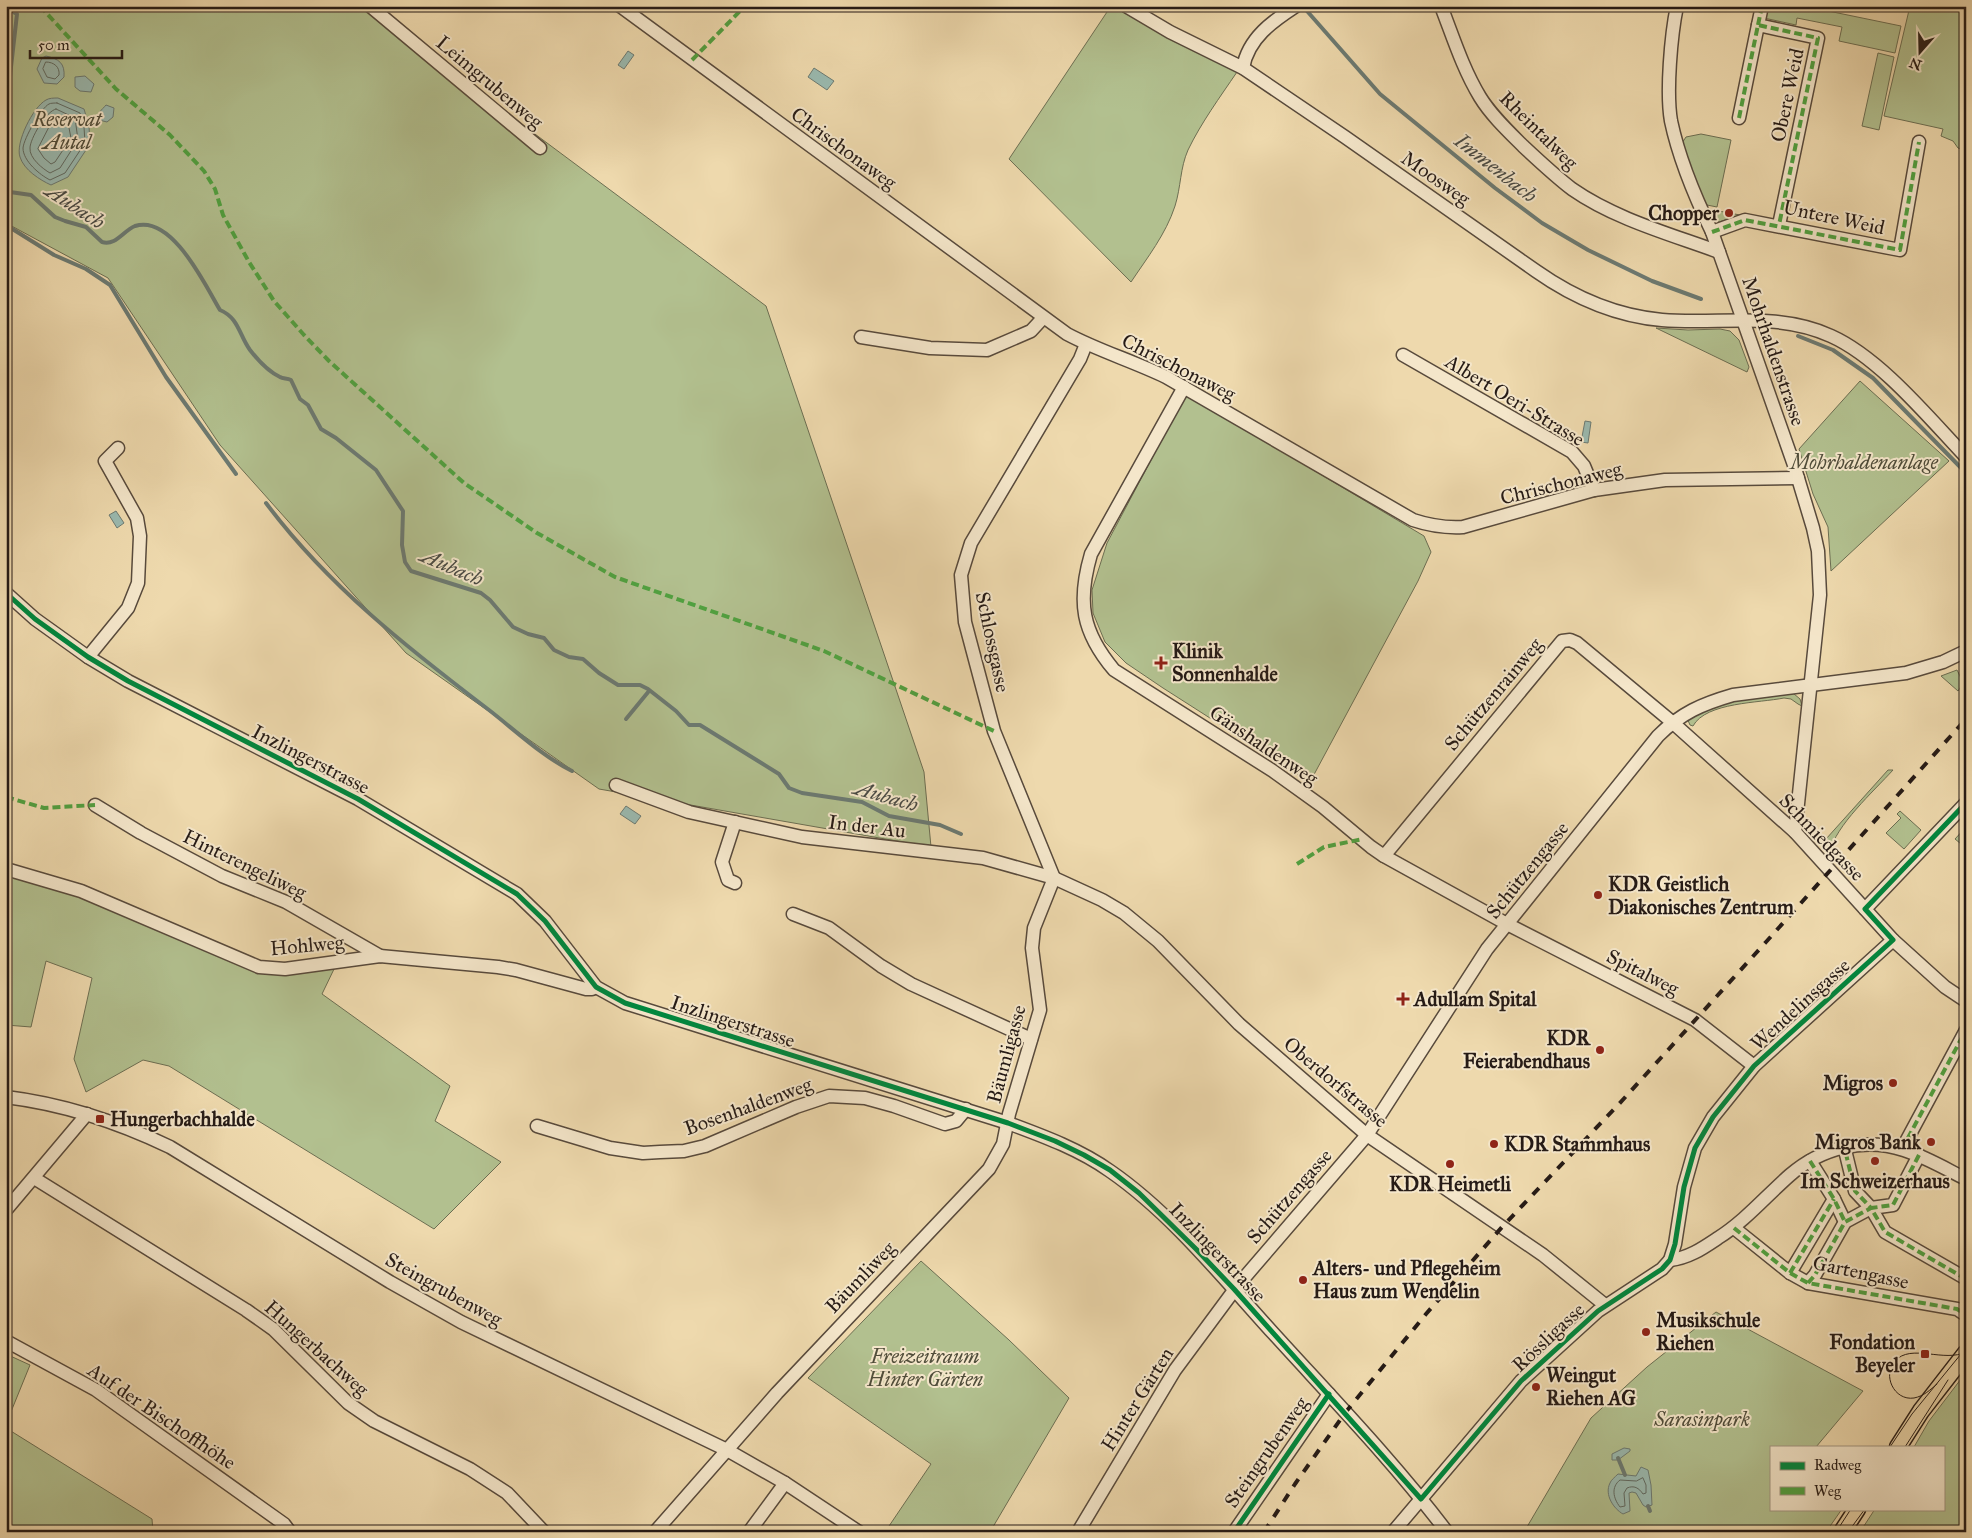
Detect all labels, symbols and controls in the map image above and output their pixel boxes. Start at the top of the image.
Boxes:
scale bar [30,28,122,60]
north arrow [1894,28,1944,78]
street label: Leimgrubenweg [431,30,549,135]
text: 50 m [38,36,70,54]
street label: Obere Weid [1765,46,1809,144]
text: N [1907,54,1924,74]
street label: Rheintalweg [1494,86,1584,175]
street label: Chrischonaweg [786,102,902,195]
park label: Reservat Autal [32,107,103,154]
water label: Immenbach [1449,127,1542,208]
street label: Moosweg [1396,146,1476,212]
water label: Aubach [39,176,110,235]
street label: Untere Weid [1781,195,1887,239]
place label: Chopper [1648,201,1719,226]
marker: Chopper [1723,207,1735,219]
street label: Mohrhaldenstrasse [1737,273,1811,429]
street label: Chrischonaweg [1118,328,1240,407]
street label: Albert Oeri-Strasse [1440,348,1589,451]
park label: Mohrhaldenanlage [1788,450,1938,474]
street label: Chrischonaweg [1498,456,1625,511]
water label: Aubach [415,541,487,592]
street label: Schlossgasse [970,590,1015,695]
street label: Schützenrainweg [1439,632,1548,756]
place label: Klinik Sonnenhalde [1172,639,1278,686]
marker: Klinik Sonnenhalde [1154,656,1168,670]
street label: Gänshaldenweg [1205,700,1323,791]
street label: Inzlingerstrasse [248,719,374,800]
water label: Aubach [849,774,921,818]
street label: Schmiedgasse [1774,788,1870,886]
street label: In der Au [827,809,907,843]
street label: Schützengasse [1481,817,1574,924]
street label: Hinterengeliweg [179,824,311,905]
place label: KDR Geistlich Diakonisches Zentrum [1608,872,1794,919]
marker: KDR Geistlich Diakonisches Zentrum [1592,889,1604,901]
street label: Hohlweg [269,930,346,961]
street label: Spitalweg [1602,944,1684,1002]
street label: Wendelinsgasse [1745,953,1855,1056]
place label: Adullam Spital [1412,987,1537,1012]
street label: Inzlingerstrasse [668,990,798,1053]
marker: Adullam Spital [1396,992,1410,1006]
street label: Bäumligasse [981,1002,1032,1106]
place label: KDR Feierabendhaus [1463,1026,1591,1073]
street label: Oberdorfstrasse [1279,1032,1393,1132]
marker: KDR Feierabendhaus [1594,1044,1606,1056]
place label: Migros [1823,1071,1884,1096]
street label: Bosenhaldenweg [681,1072,816,1141]
marker: Migros [1887,1077,1899,1089]
place label: Hungerbachhalde [110,1107,255,1132]
marker: Hungerbachhalde [94,1113,106,1125]
place label: Migros Bank [1815,1130,1922,1155]
place label: KDR Stammhaus [1504,1132,1651,1156]
marker: Migros Bank [1925,1136,1937,1148]
marker: KDR Stammhaus [1488,1138,1500,1150]
street label: Schützengasse [1241,1144,1337,1249]
marker: Im Schweizerhaus [1869,1155,1881,1167]
marker: KDR Heimetli [1444,1158,1456,1170]
place label: Im Schweizerhaus [1800,1169,1951,1193]
place label: KDR Heimetli [1389,1172,1512,1196]
street label: Inzlingerstrasse [1164,1197,1271,1307]
street label: Bäumliweg [820,1236,901,1319]
street label: Steingrubenweg [381,1247,507,1332]
street label: Gartengasse [1811,1250,1911,1295]
place label: Alters- und Pflegeheim Haus zum Wendelin [1311,1256,1501,1303]
marker: Alters- und Pflegeheim Haus zum Wendelin [1297,1274,1309,1286]
street label: Hungerbachweg [259,1295,375,1402]
street label: Rössligasse [1507,1297,1590,1377]
place label: Musikschule Riehen [1656,1308,1761,1355]
marker: Musikschule Riehen [1640,1326,1652,1338]
place label: Fondation Beyeler [1829,1330,1915,1378]
street label: Hinter Gärten [1096,1343,1178,1455]
park label: Freizeitraum Hinter Gärten [866,1344,984,1391]
marker: Fondation Beyeler [1919,1348,1931,1360]
street label: Auf der Bischoffhöhe [83,1357,241,1474]
place label: Weingut Riehen AG [1546,1363,1636,1410]
marker: Weingut Riehen AG [1530,1381,1542,1393]
street label: Steingrubenweg [1219,1391,1314,1513]
park label: Sarasinpark [1653,1407,1750,1432]
legend [1770,1446,1944,1510]
text: Radweg [1814,1456,1862,1474]
text: Weg [1814,1482,1842,1500]

